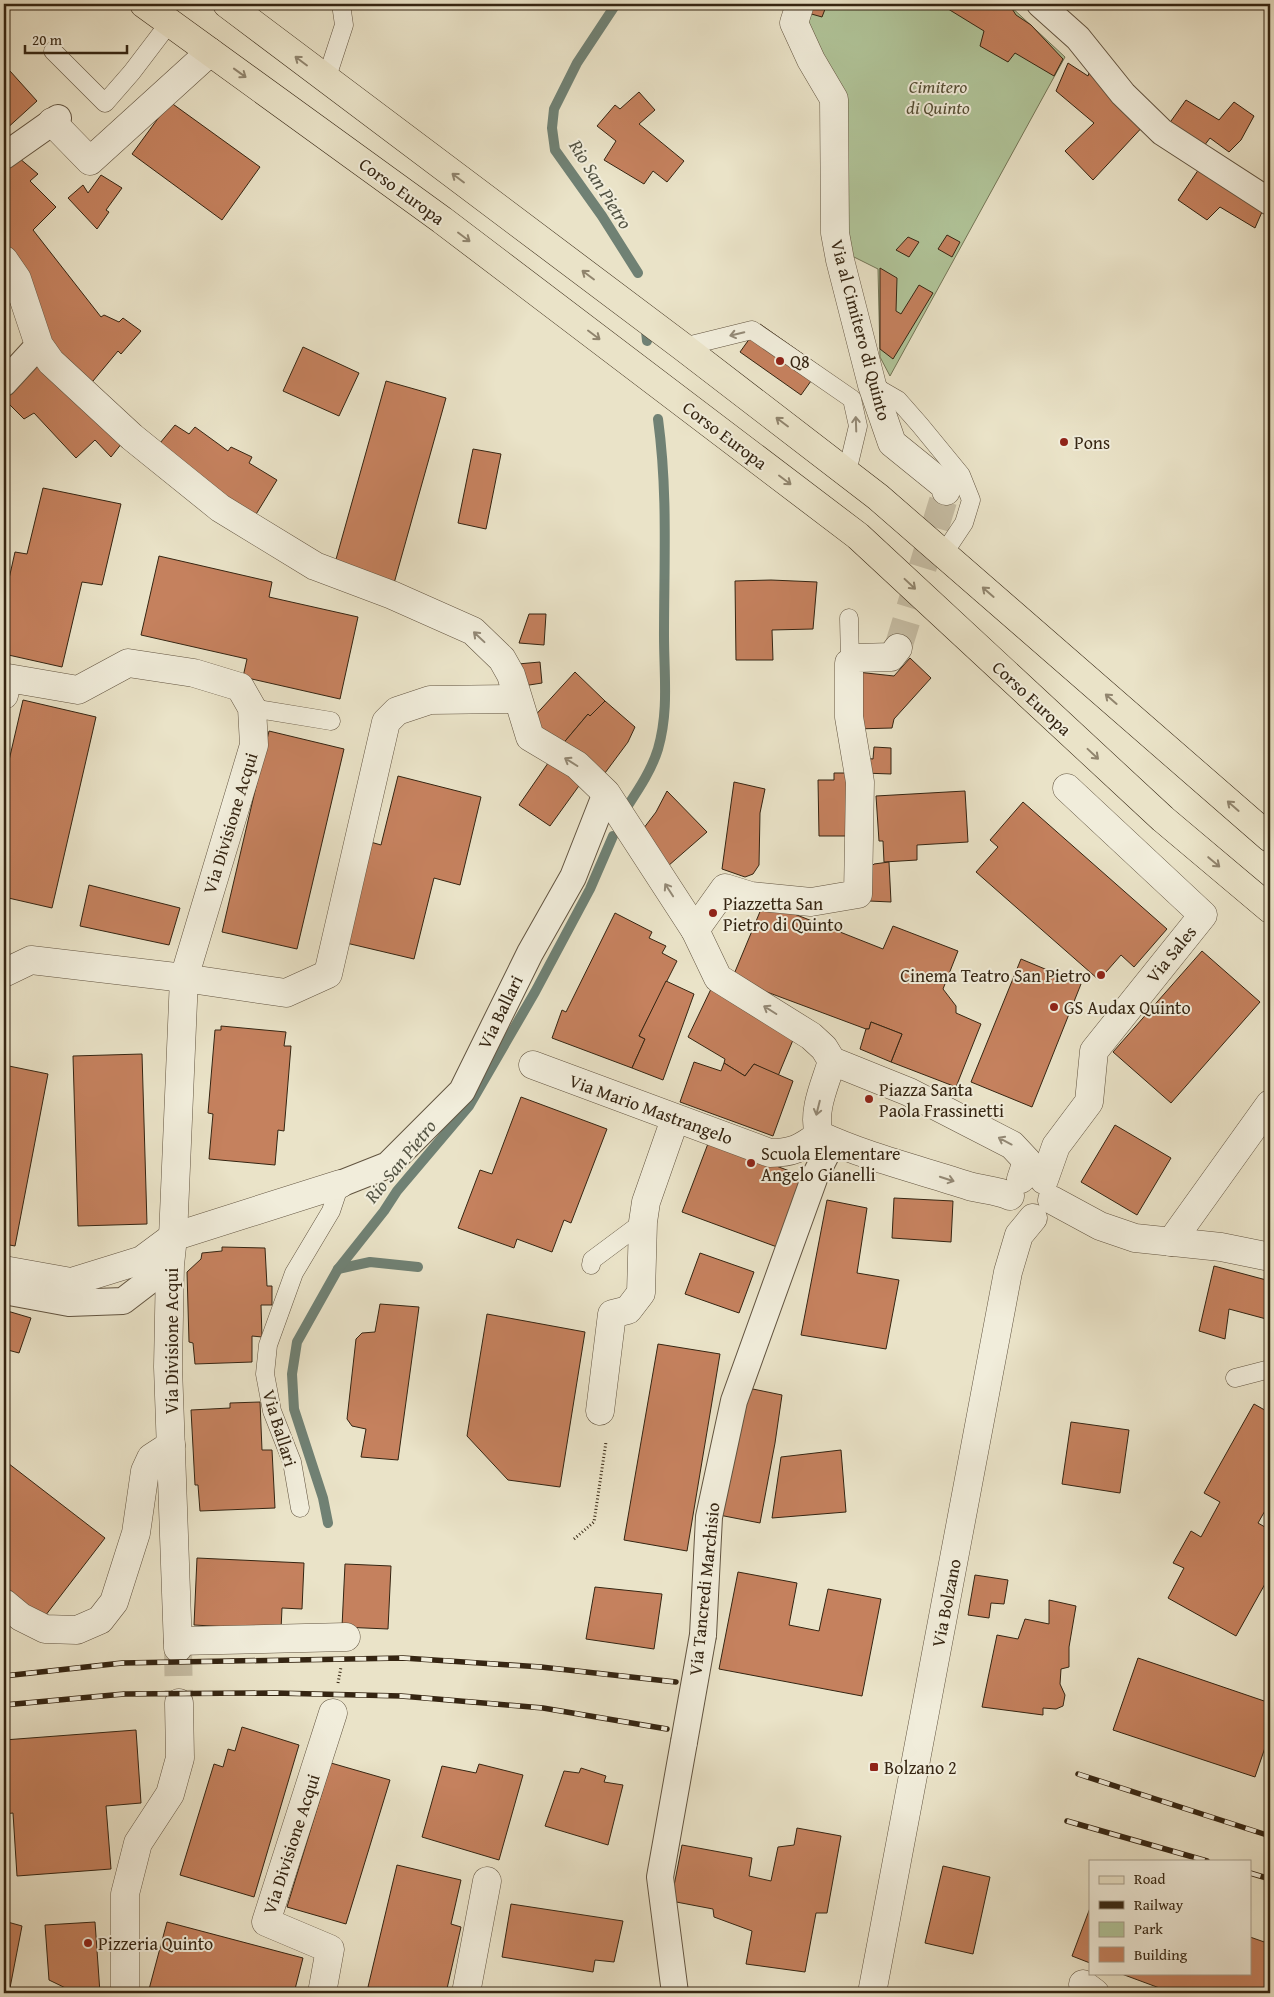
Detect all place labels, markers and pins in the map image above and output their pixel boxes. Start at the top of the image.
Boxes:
place label: Q8 [790,348,810,375]
marker: Q8 [774,355,786,367]
place label: Pons [1074,429,1110,456]
marker: Pons [1058,436,1070,448]
place label: Piazzetta San Pietro di Quinto [723,890,843,938]
marker: Piazzetta San Pietro di Quinto [707,907,719,919]
place label: Cinema Teatro San Pietro [900,962,1091,989]
marker: Cinema Teatro San Pietro [1095,969,1107,981]
place label: GS Audax Quinto [1064,994,1191,1021]
marker: GS Audax Quinto [1048,1001,1060,1013]
place label: Piazza Santa Paola Frassinetti [879,1076,1004,1124]
marker: Piazza Santa Paola Frassinetti [863,1093,875,1105]
place label: Scuola Elementare Angelo Gianelli [761,1140,901,1188]
marker: Scuola Elementare Angelo Gianelli [745,1157,757,1169]
place label: Bolzano 2 [884,1754,957,1781]
marker: Bolzano 2 [868,1761,880,1773]
place label: Pizzeria Quinto [98,1930,213,1957]
marker: Pizzeria Quinto [82,1937,94,1949]

